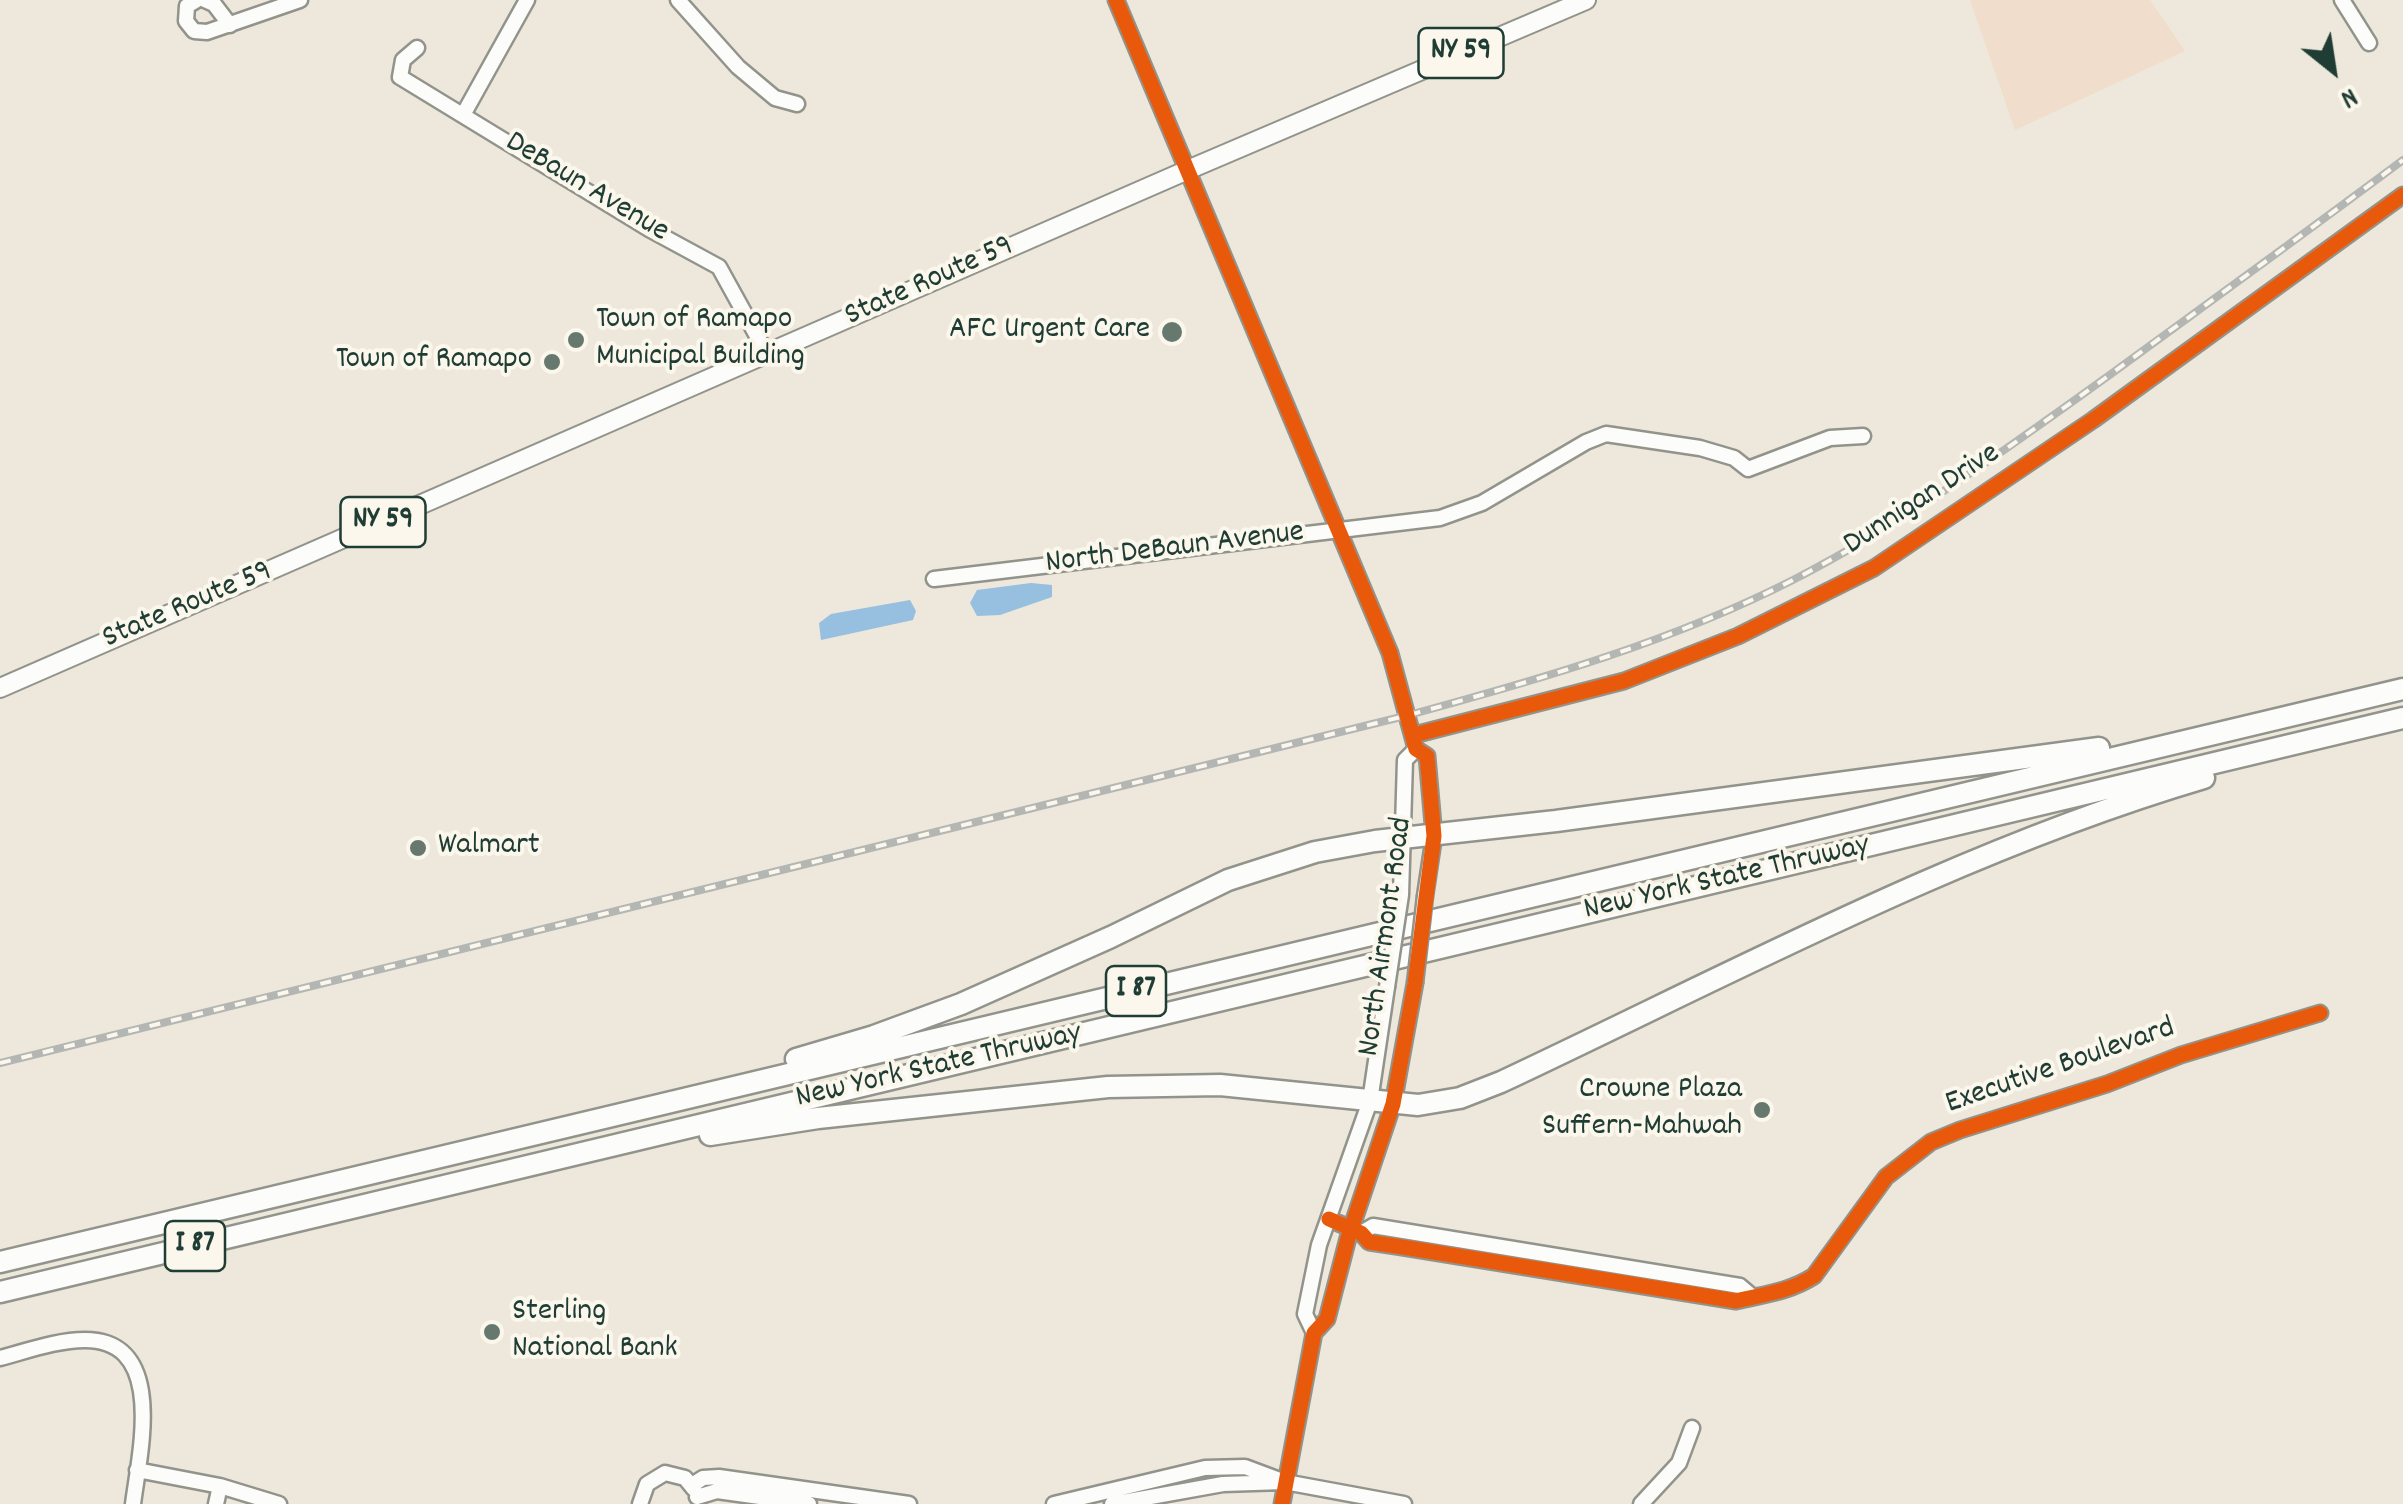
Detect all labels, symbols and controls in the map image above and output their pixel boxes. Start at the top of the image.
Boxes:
north arrow [2283,20,2383,120]
road number: NY 59 [1418,28,1504,78]
text: N [2332,75,2364,117]
street label: DeBaun Avenue [497,125,675,253]
street label: State Route 59 [840,229,1020,337]
place label: Town of Ramapo Municipal Building [596,303,805,378]
place label: AFC Urgent Care [949,313,1150,351]
marker: AFC Urgent Care [1159,319,1185,345]
marker: Town of Ramapo Municipal Building [565,329,587,351]
place label: Town of Ramapo [336,343,532,381]
marker: Town of Ramapo [541,351,563,373]
street label: Dunnigan Drive [1838,436,2008,566]
road number: NY 59 [340,497,426,547]
street label: North DeBaun Avenue [1044,515,1306,585]
street label: State Route 59 [97,554,279,660]
street label: North Airmont Road [1352,815,1424,1059]
street label: New York State Thruway [1580,828,1874,932]
place label: Walmart [438,829,540,867]
marker: Walmart [407,837,429,859]
road number: I 87 [1106,966,1166,1016]
street label: Executive Boulevard [1941,1011,2181,1125]
street label: New York State Thruway [792,1016,1086,1120]
place label: Crowne Plaza Suffern-Mahwah [1542,1073,1742,1148]
marker: Crowne Plaza Suffern-Mahwah [1751,1099,1773,1121]
road number: I 87 [165,1221,225,1271]
place label: Sterling National Bank [512,1295,678,1370]
marker: Sterling National Bank [481,1321,503,1343]

